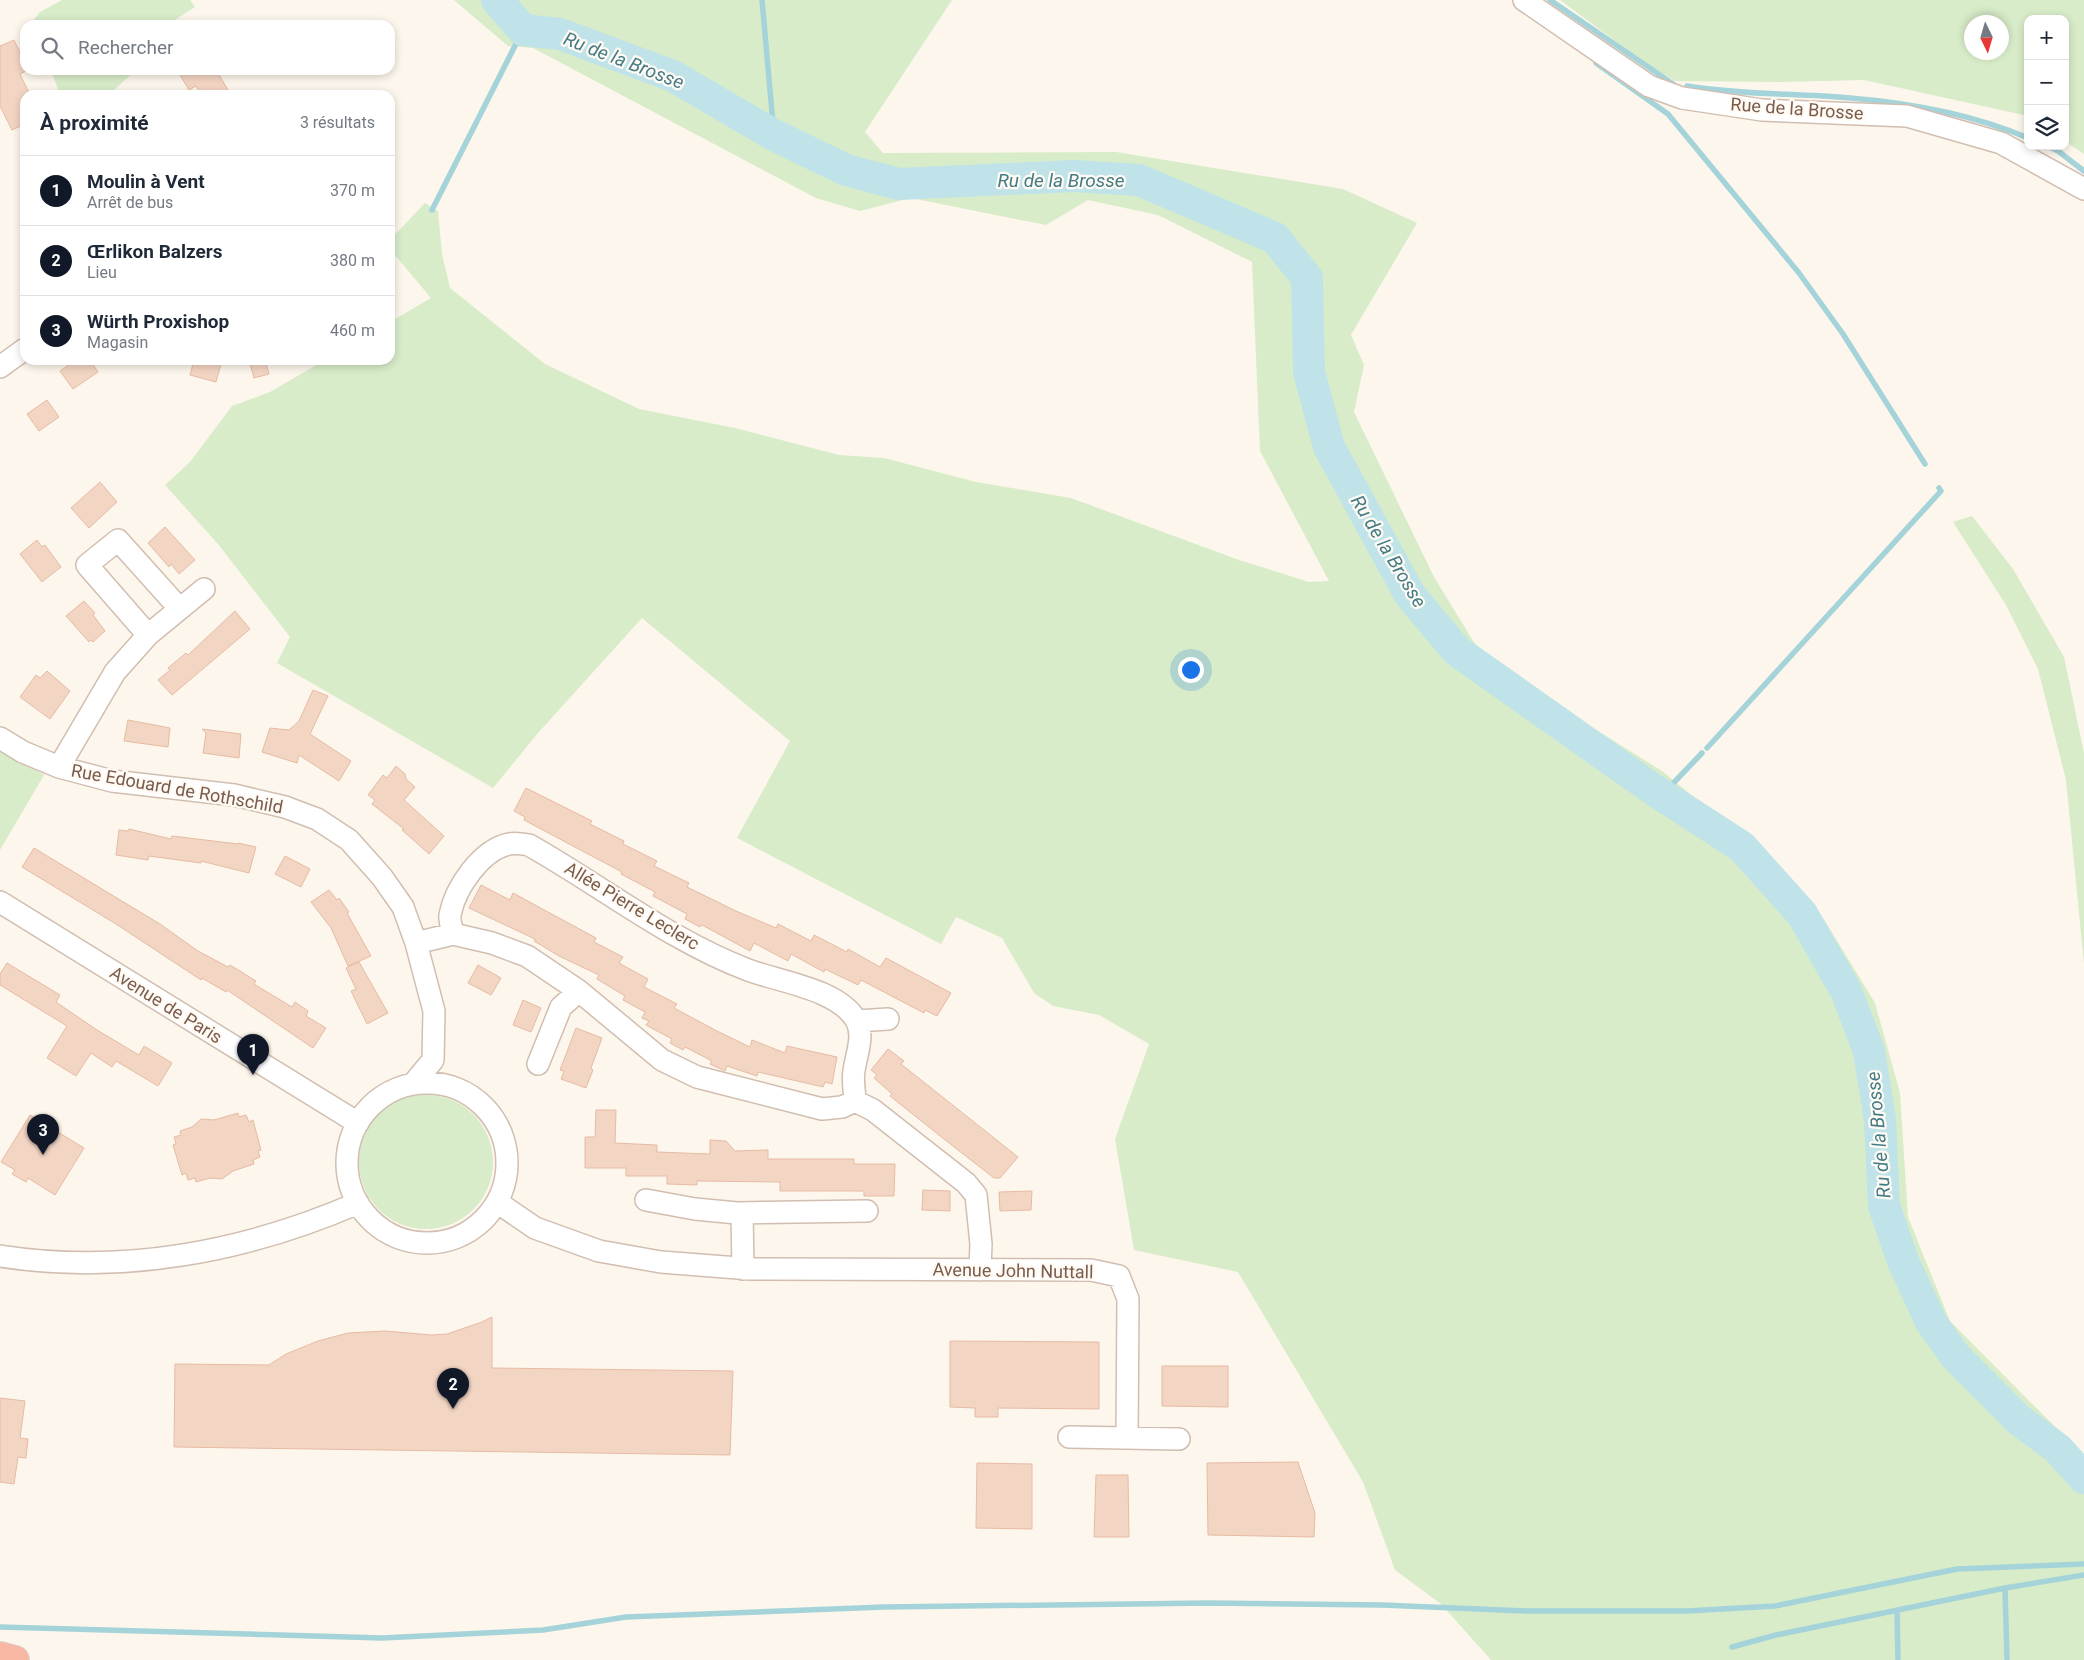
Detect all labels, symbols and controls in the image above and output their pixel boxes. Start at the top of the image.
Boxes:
north arrow [1964,15,2009,60]
map controls [2024,15,2069,150]
button: + [2024,15,2069,60]
search box [20,20,395,75]
water label: Ru de la Brosse [560,27,687,94]
icon: search [38,34,66,62]
text: Rechercher [78,36,173,59]
button: − [2024,60,2069,105]
street label: Rue de la Brosse [1730,93,1864,124]
button: layers [2024,105,2069,150]
text: À proximité [40,111,149,135]
text: 3 résultats [300,113,375,132]
water label: Ru de la Brosse [997,169,1125,192]
text: Moulin à Vent [87,170,205,193]
text: 1 [51,181,61,200]
text: 370 m [330,181,375,200]
text: Arrêt de bus [87,193,173,212]
text: Œrlikon Balzers [87,240,222,263]
text: 2 [51,251,61,270]
text: 380 m [330,251,375,270]
text: Lieu [87,263,117,282]
text: Würth Proxishop [87,310,229,333]
text: 3 [51,321,61,340]
text: 460 m [330,321,375,340]
text: Magasin [87,333,148,352]
water label: Ru de la Brosse [1346,491,1431,612]
your location [1178,657,1204,683]
street label: Rue Edouard de Rothschild [70,760,285,817]
street label: Allée Pierre Leclerc [561,857,703,954]
street label: Avenue de Paris [106,962,226,1047]
pin: 1 [237,1034,269,1075]
water label: Ru de la Brosse [1861,1070,1895,1199]
pin: 3 [27,1114,59,1155]
street label: Avenue John Nuttall [932,1259,1094,1282]
pin: 2 [437,1368,469,1409]

